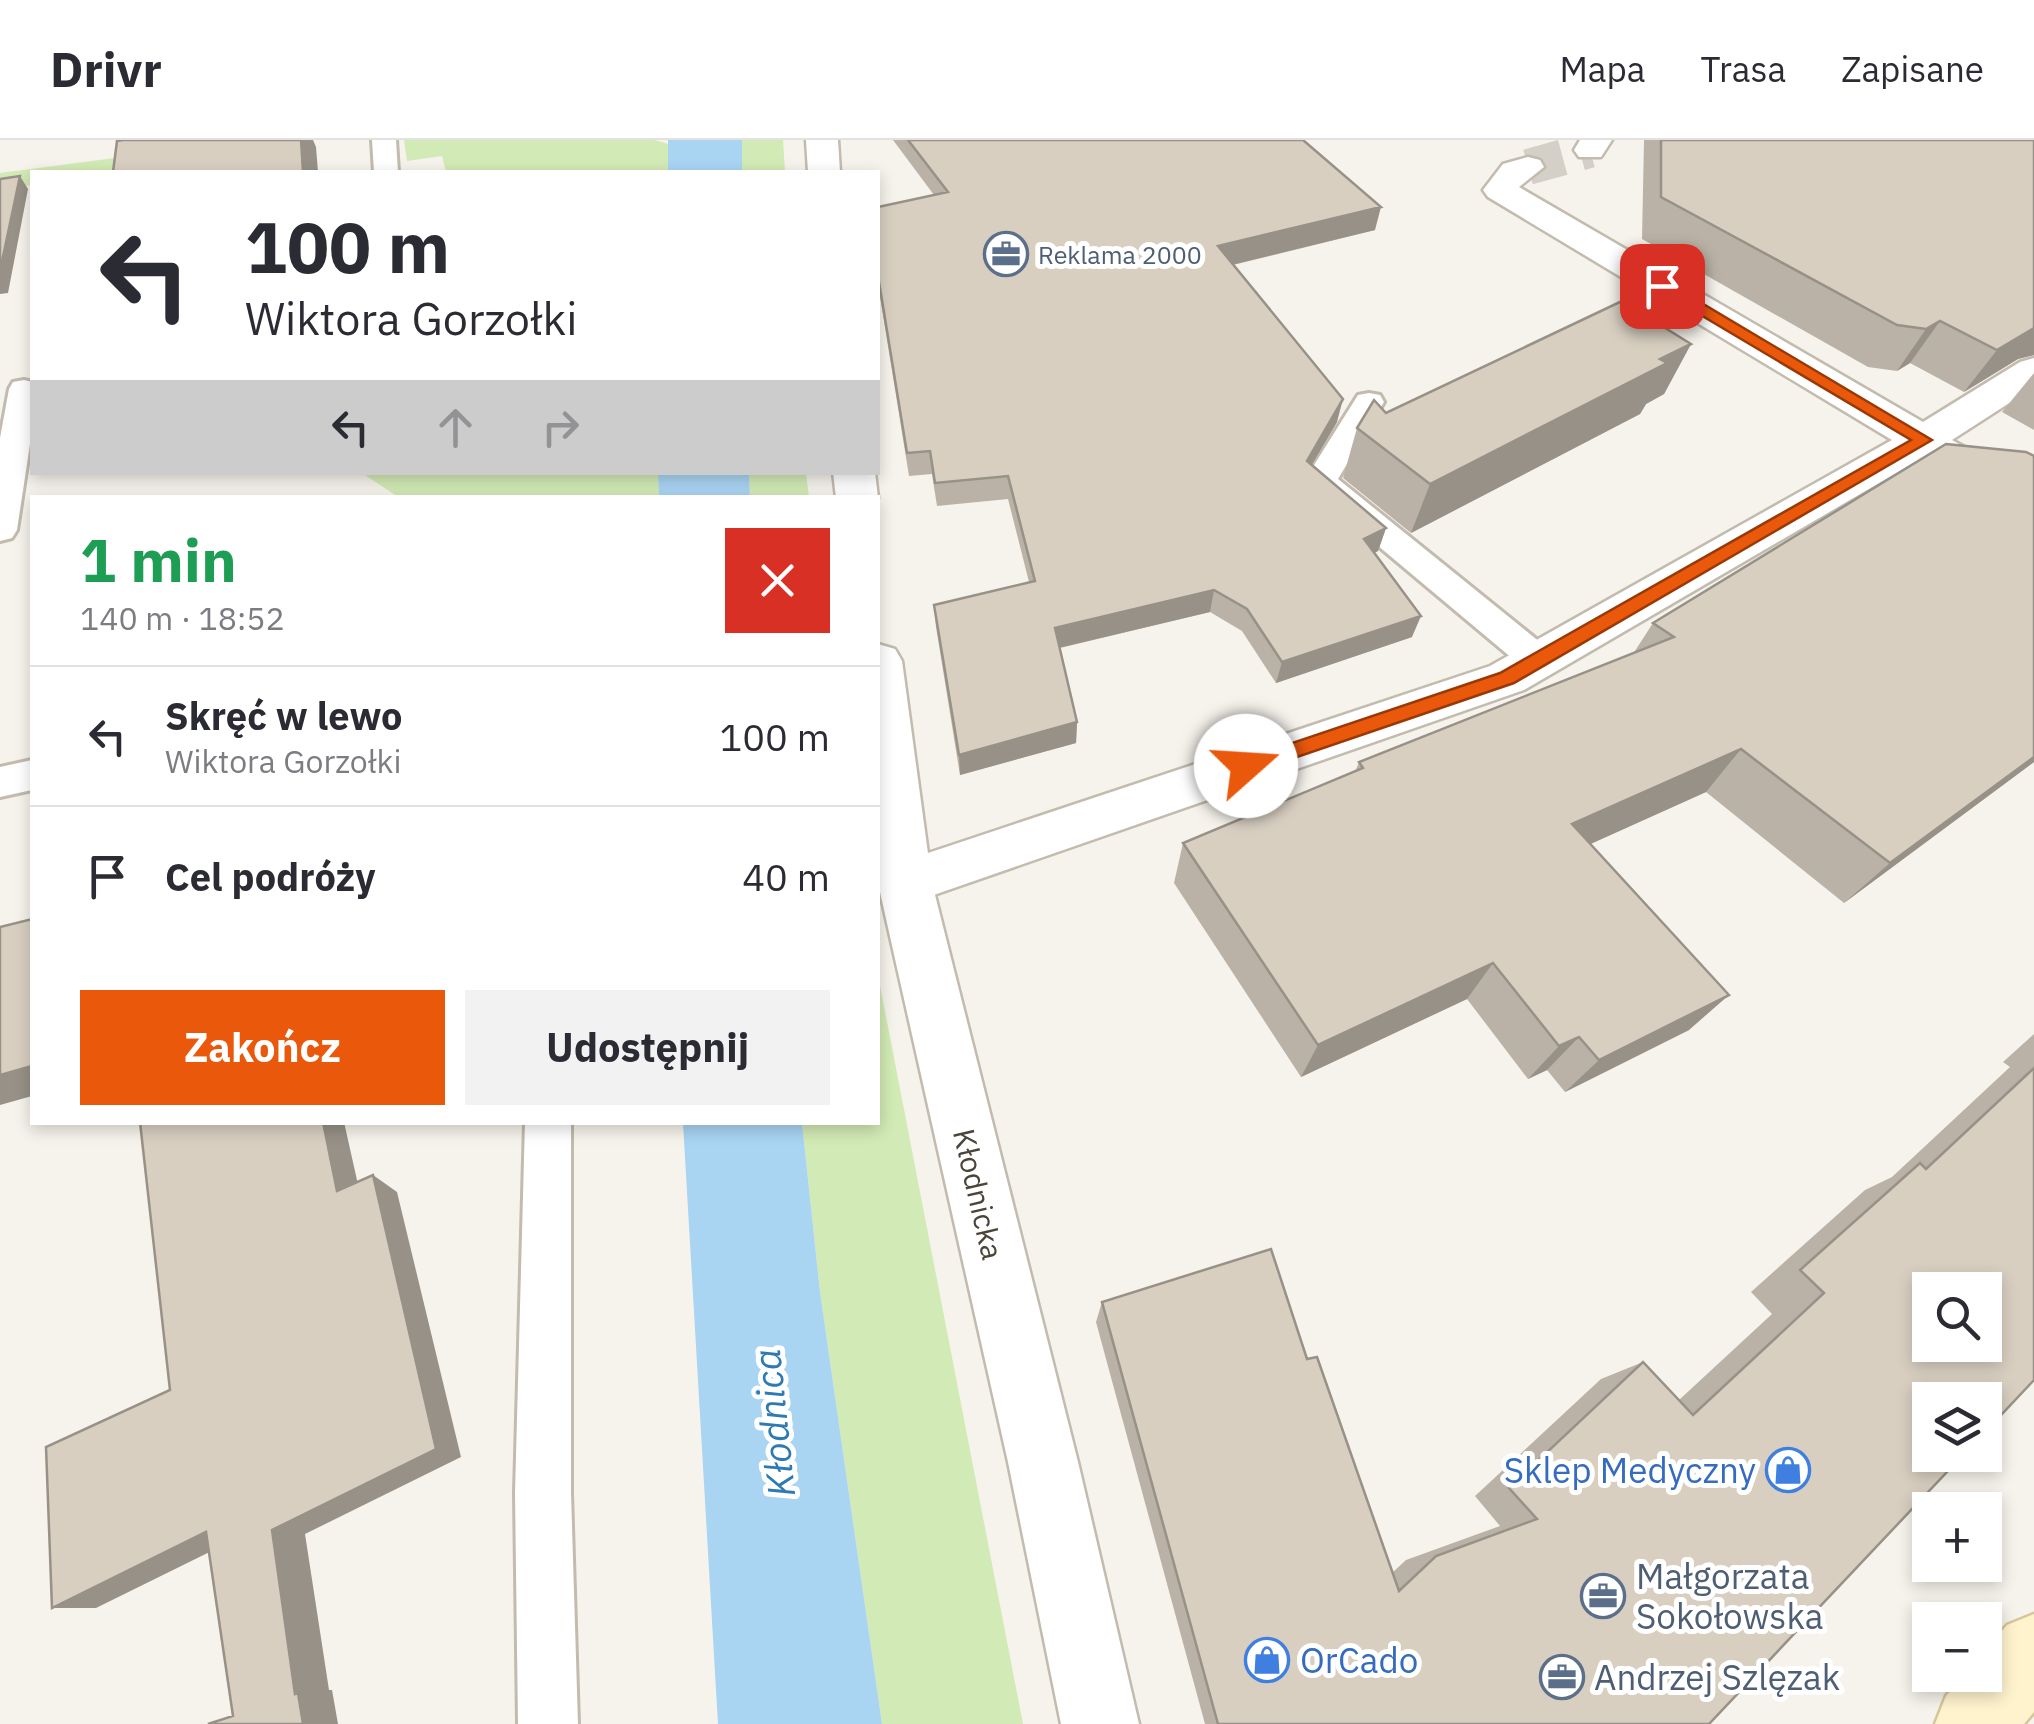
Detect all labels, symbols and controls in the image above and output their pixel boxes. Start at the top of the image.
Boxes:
text: Drivr [50,38,162,100]
text: Mapa [1559,46,1646,92]
text: Trasa [1701,46,1786,92]
text: Zapisane [1841,46,1984,92]
text: 100 m [245,201,450,292]
icon: left [80,210,210,340]
office icon: Reklama 2000 [983,231,1029,277]
place label: Reklama 2000 [1038,238,1202,271]
pin [1620,244,1705,329]
icon: arrive [1635,259,1690,314]
text: Wiktora Gorzołki [245,289,578,347]
icon: left [323,400,378,455]
icon: ahead [428,400,483,455]
icon: right [533,400,588,455]
text: 1 min [80,520,237,599]
button: close [725,528,830,633]
text: 140 m · 18:52 [80,597,285,639]
text: Skręć w lewo [165,691,402,740]
icon: left [80,709,135,764]
text: 100 m [719,712,830,761]
position arrow [1194,714,1298,818]
text: Wiktora Gorzołki [165,740,401,782]
icon: arrive [80,849,135,904]
text: Cel podróży [165,852,375,901]
text: 40 m [742,852,830,901]
button: Zakończ [80,990,445,1105]
button: Udostępnij [465,990,830,1105]
street label: Kłodnicka [945,1125,1013,1263]
map controls [1912,1272,2002,1692]
button: search [1912,1272,2002,1362]
water label: Kłodnica [741,1347,805,1499]
button: layers [1912,1382,2002,1472]
place label: Sklep Medyczny [1504,1447,1756,1493]
shop icon: Sklep Medyczny [1765,1447,1811,1493]
button: + [1912,1492,2002,1582]
place label: Małgorzata Sokołowska [1636,1553,1823,1639]
office icon: Małgorzata Sokołowska [1580,1573,1626,1619]
button: − [1912,1602,2002,1692]
shop icon: OrCado [1244,1637,1290,1683]
place label: OrCado [1300,1637,1418,1683]
office icon: Andrzej Szlęzak [1539,1654,1585,1700]
place label: Andrzej Szlęzak [1594,1654,1840,1700]

